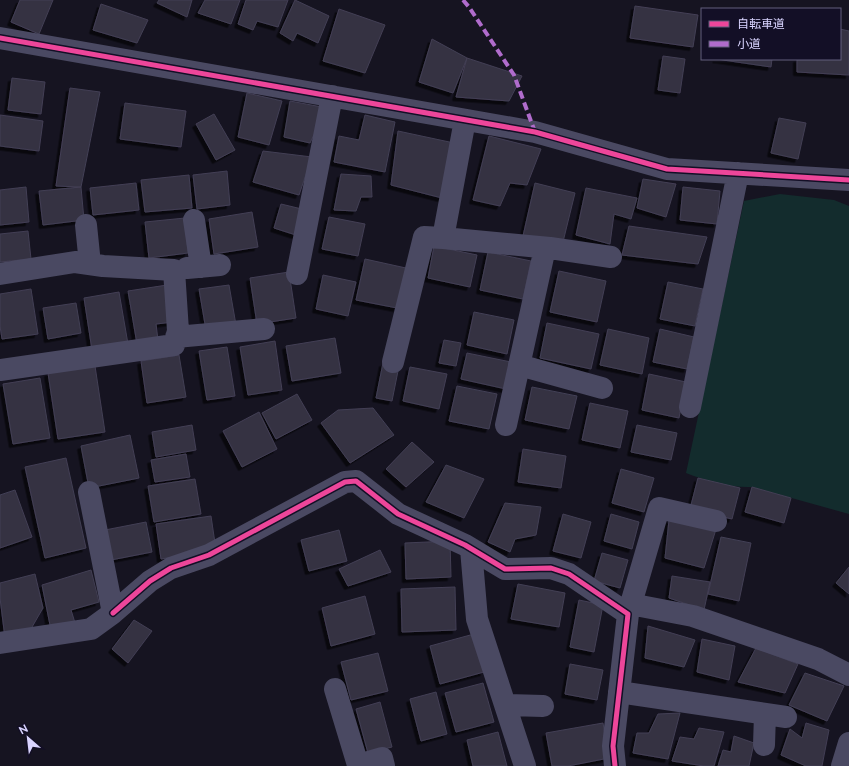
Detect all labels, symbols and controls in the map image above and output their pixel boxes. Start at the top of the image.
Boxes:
legend [701,8,841,60]
text: 自転車道 [737,17,785,31]
text: 小道 [737,37,761,51]
north arrow [8,718,48,758]
text: N [17,722,30,737]

